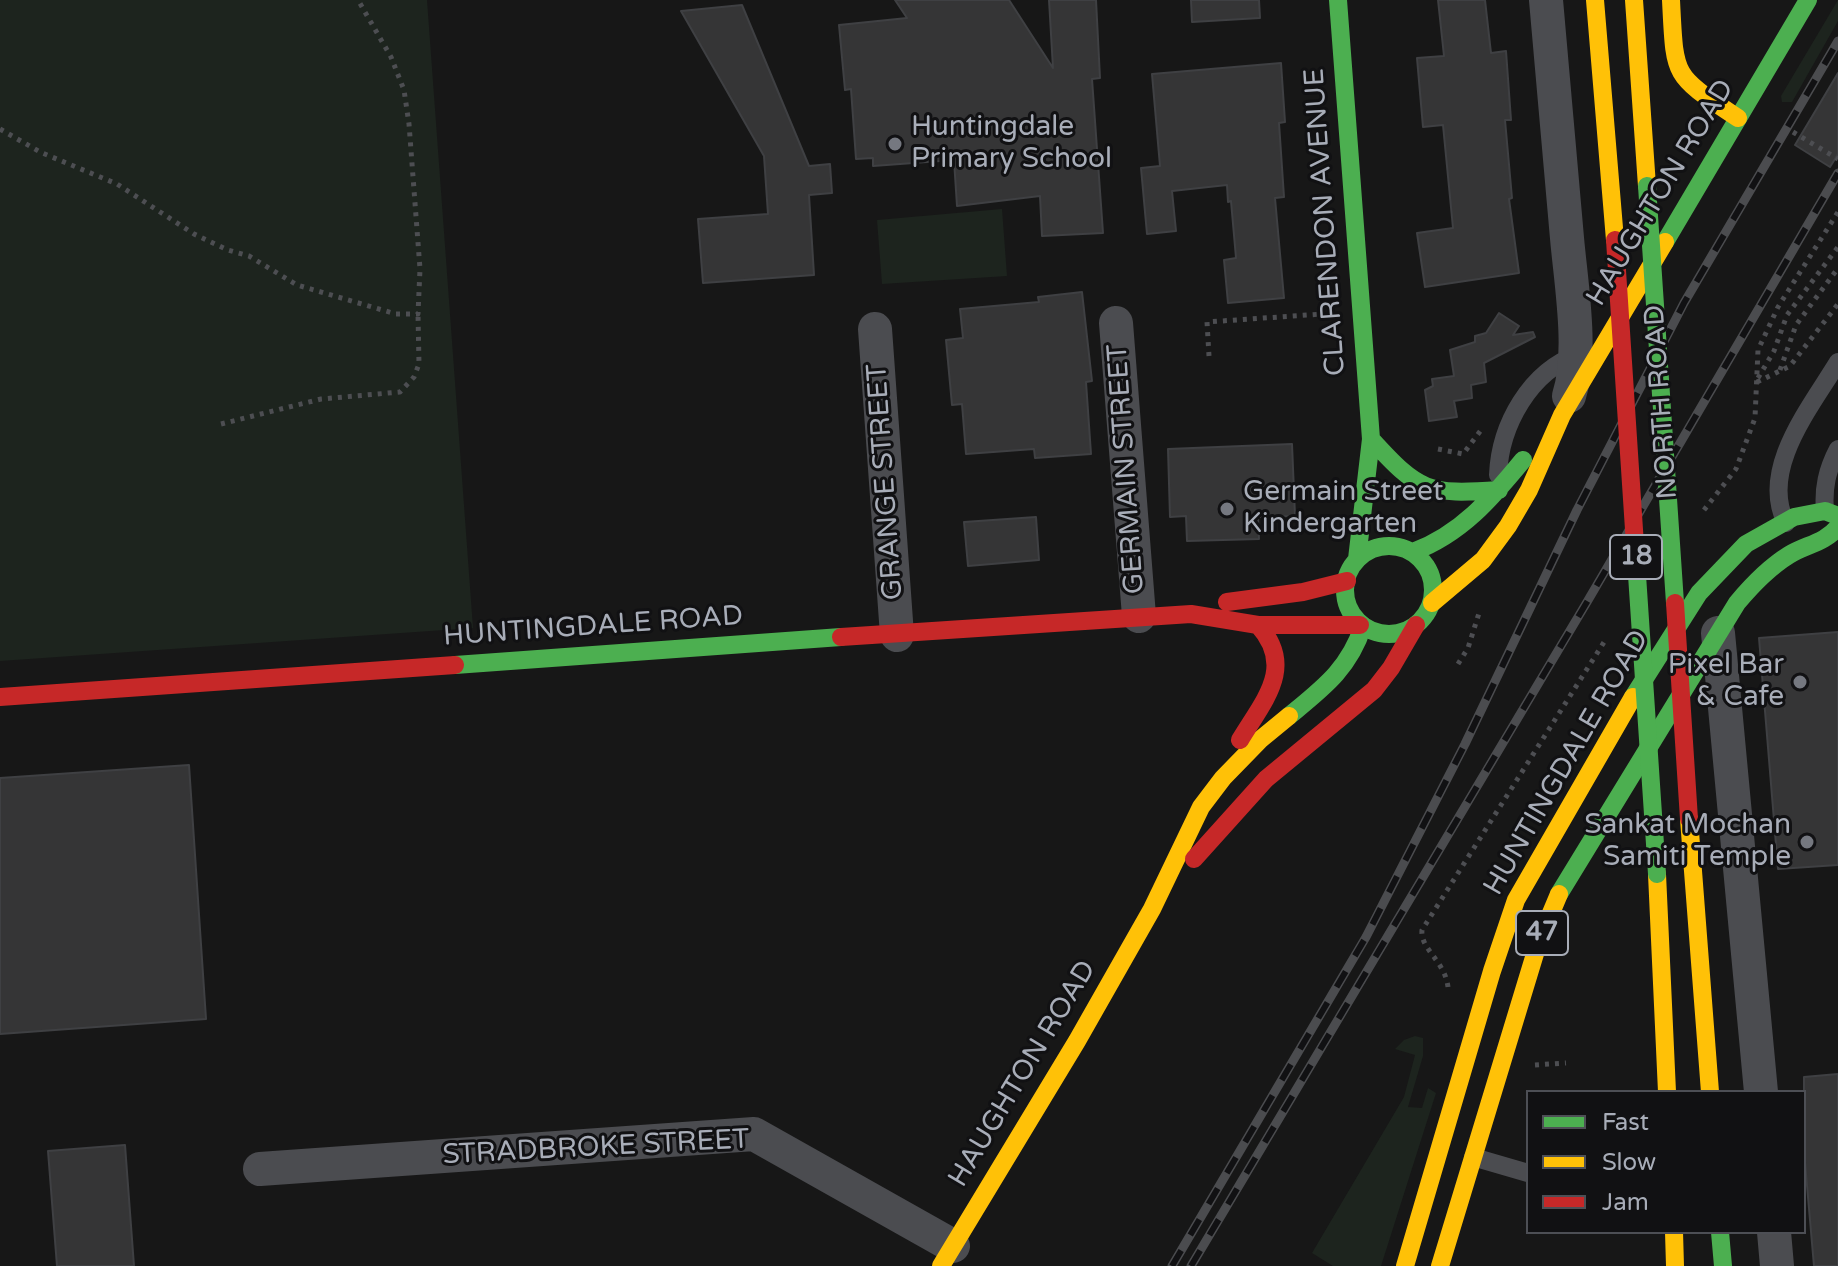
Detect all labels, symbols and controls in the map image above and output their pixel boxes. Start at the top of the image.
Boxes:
street label: CLARENDON AVENUE [1298,67,1354,377]
street label: HAUGHTON ROAD [1580,74,1742,312]
place label: Huntingdale Primary School [911,111,1112,177]
marker: Huntingdale Primary School [886,135,904,153]
street label: NORTH ROAD [1638,304,1686,500]
street label: GERMAIN STREET [1101,343,1153,595]
street label: GRANGE STREET [861,363,911,601]
place label: Germain Street Kindergarten [1243,476,1444,542]
marker: Germain Street Kindergarten [1218,500,1236,518]
road number: 18 [1610,535,1662,579]
street label: HUNTINGDALE ROAD [442,600,744,654]
street label: HUNTINGDALE ROAD [1477,624,1657,902]
place label: Pixel Bar & Cafe [1668,649,1784,715]
marker: Pixel Bar & Cafe [1791,673,1809,691]
place label: Sankat Mochan Samiti Temple [1584,809,1791,875]
marker: Sankat Mochan Samiti Temple [1798,833,1816,851]
road number: 47 [1516,911,1568,955]
street label: HAUGHTON ROAD [942,955,1104,1193]
legend [1526,1090,1806,1234]
text: Fast [1602,1108,1649,1137]
street label: STRADBROKE STREET [442,1123,750,1173]
text: Slow [1602,1148,1656,1177]
text: Jam [1602,1188,1649,1217]

